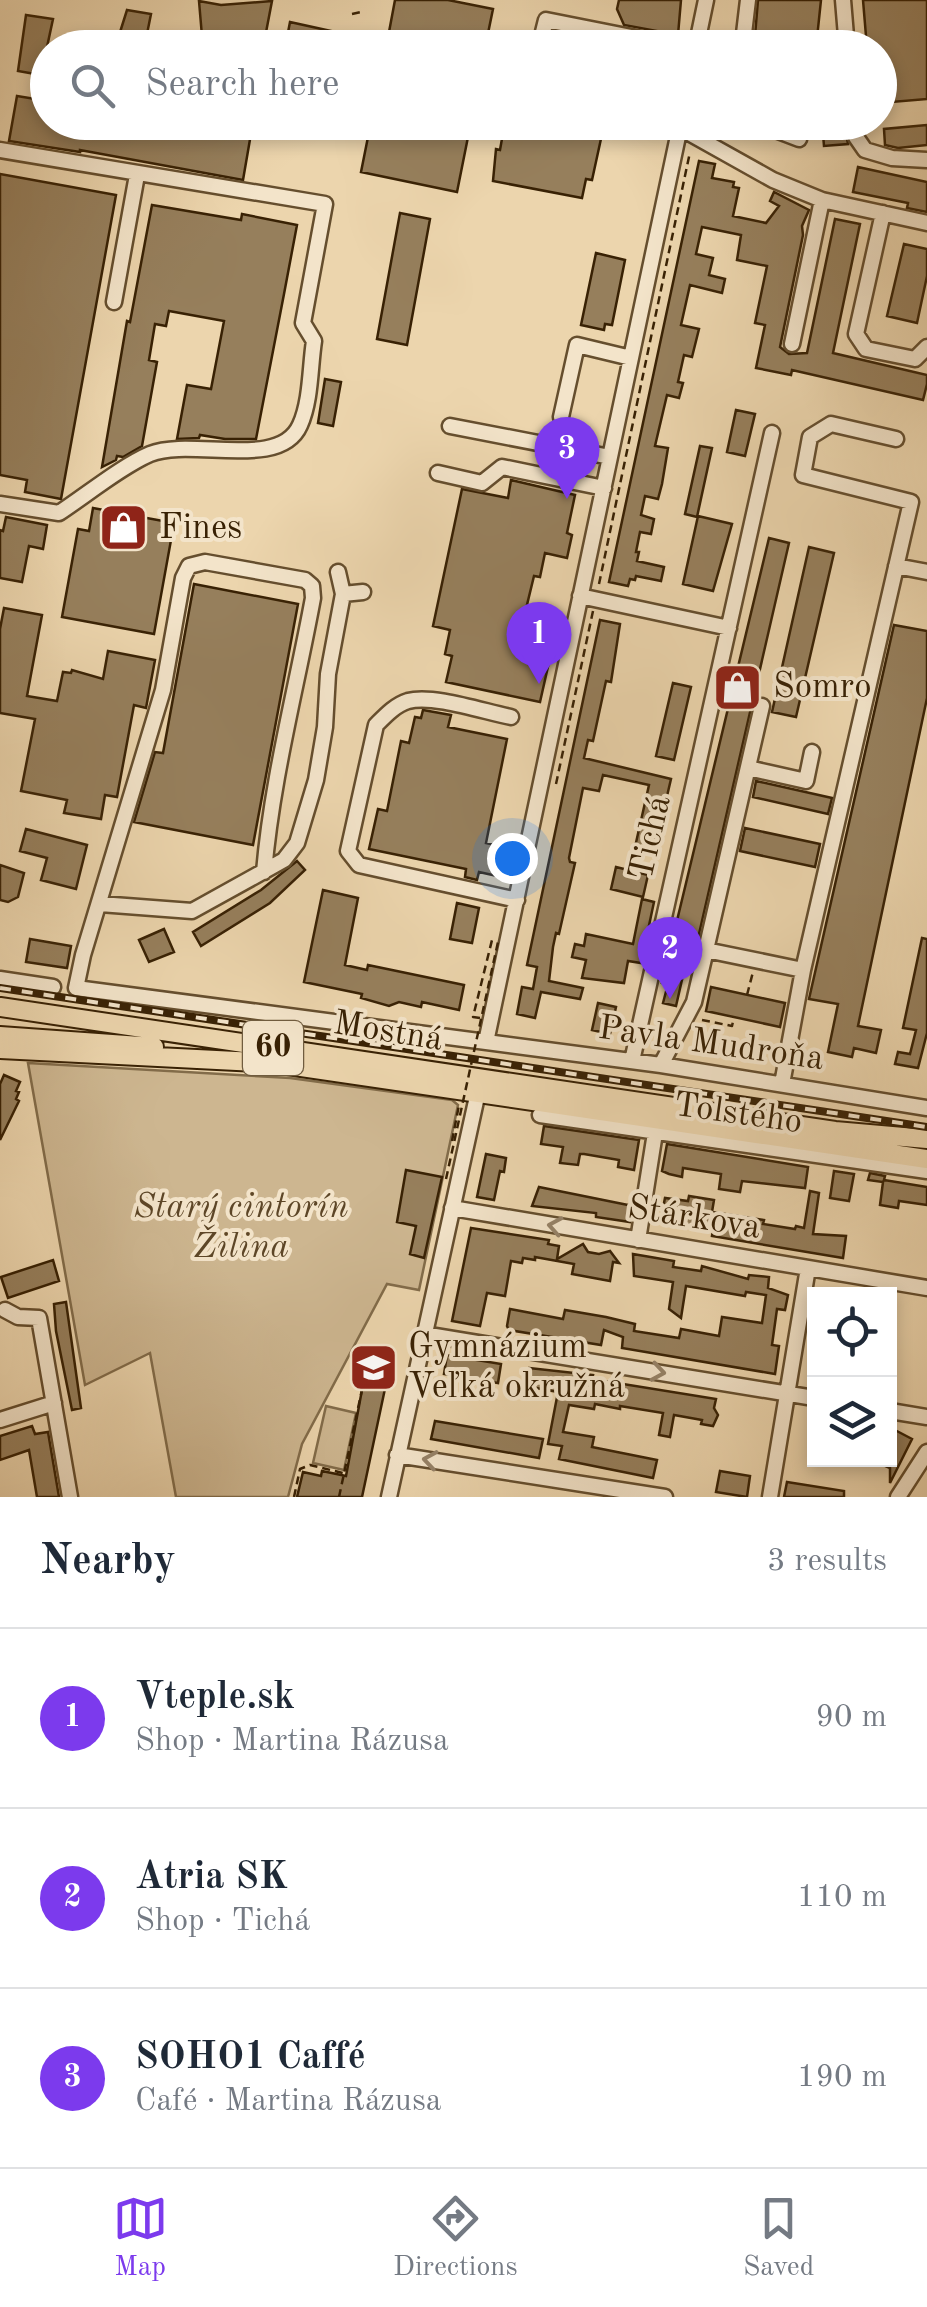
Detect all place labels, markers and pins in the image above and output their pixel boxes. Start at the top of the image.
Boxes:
pin: 3 [534,416,600,499]
shop icon: Fines [98,502,150,554]
place label: Fines [159,511,242,546]
pin: 1 [506,602,572,684]
shop icon: Somro [712,661,764,713]
place label: Somro [773,670,872,705]
pin: 2 [638,916,702,999]
place label: Gymnázium Veľká okružná [408,1330,625,1405]
school or university icon: Gymnázium Veľká okružná [347,1341,399,1393]

